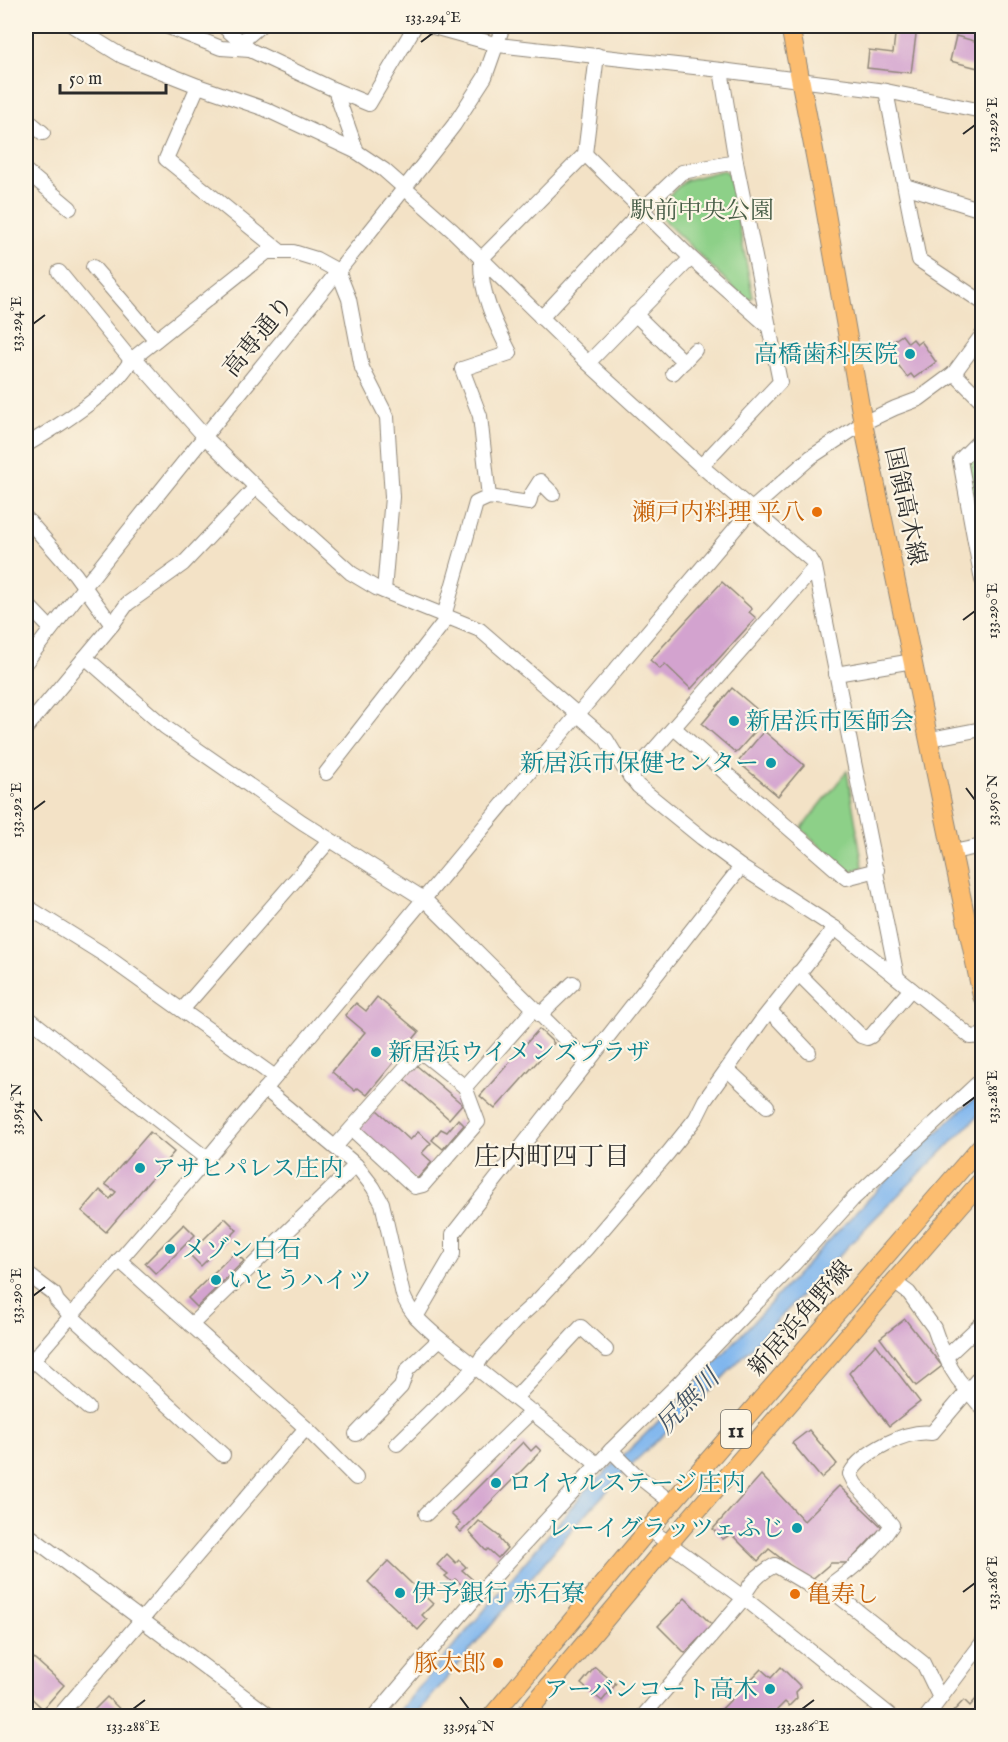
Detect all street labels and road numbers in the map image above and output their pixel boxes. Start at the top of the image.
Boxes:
street label: 高専通り [217,290,301,384]
street label: 国領高木線 [877,444,932,568]
street label: 新居浜角野線 [742,1254,860,1383]
road number: 11 [721,1410,751,1448]

